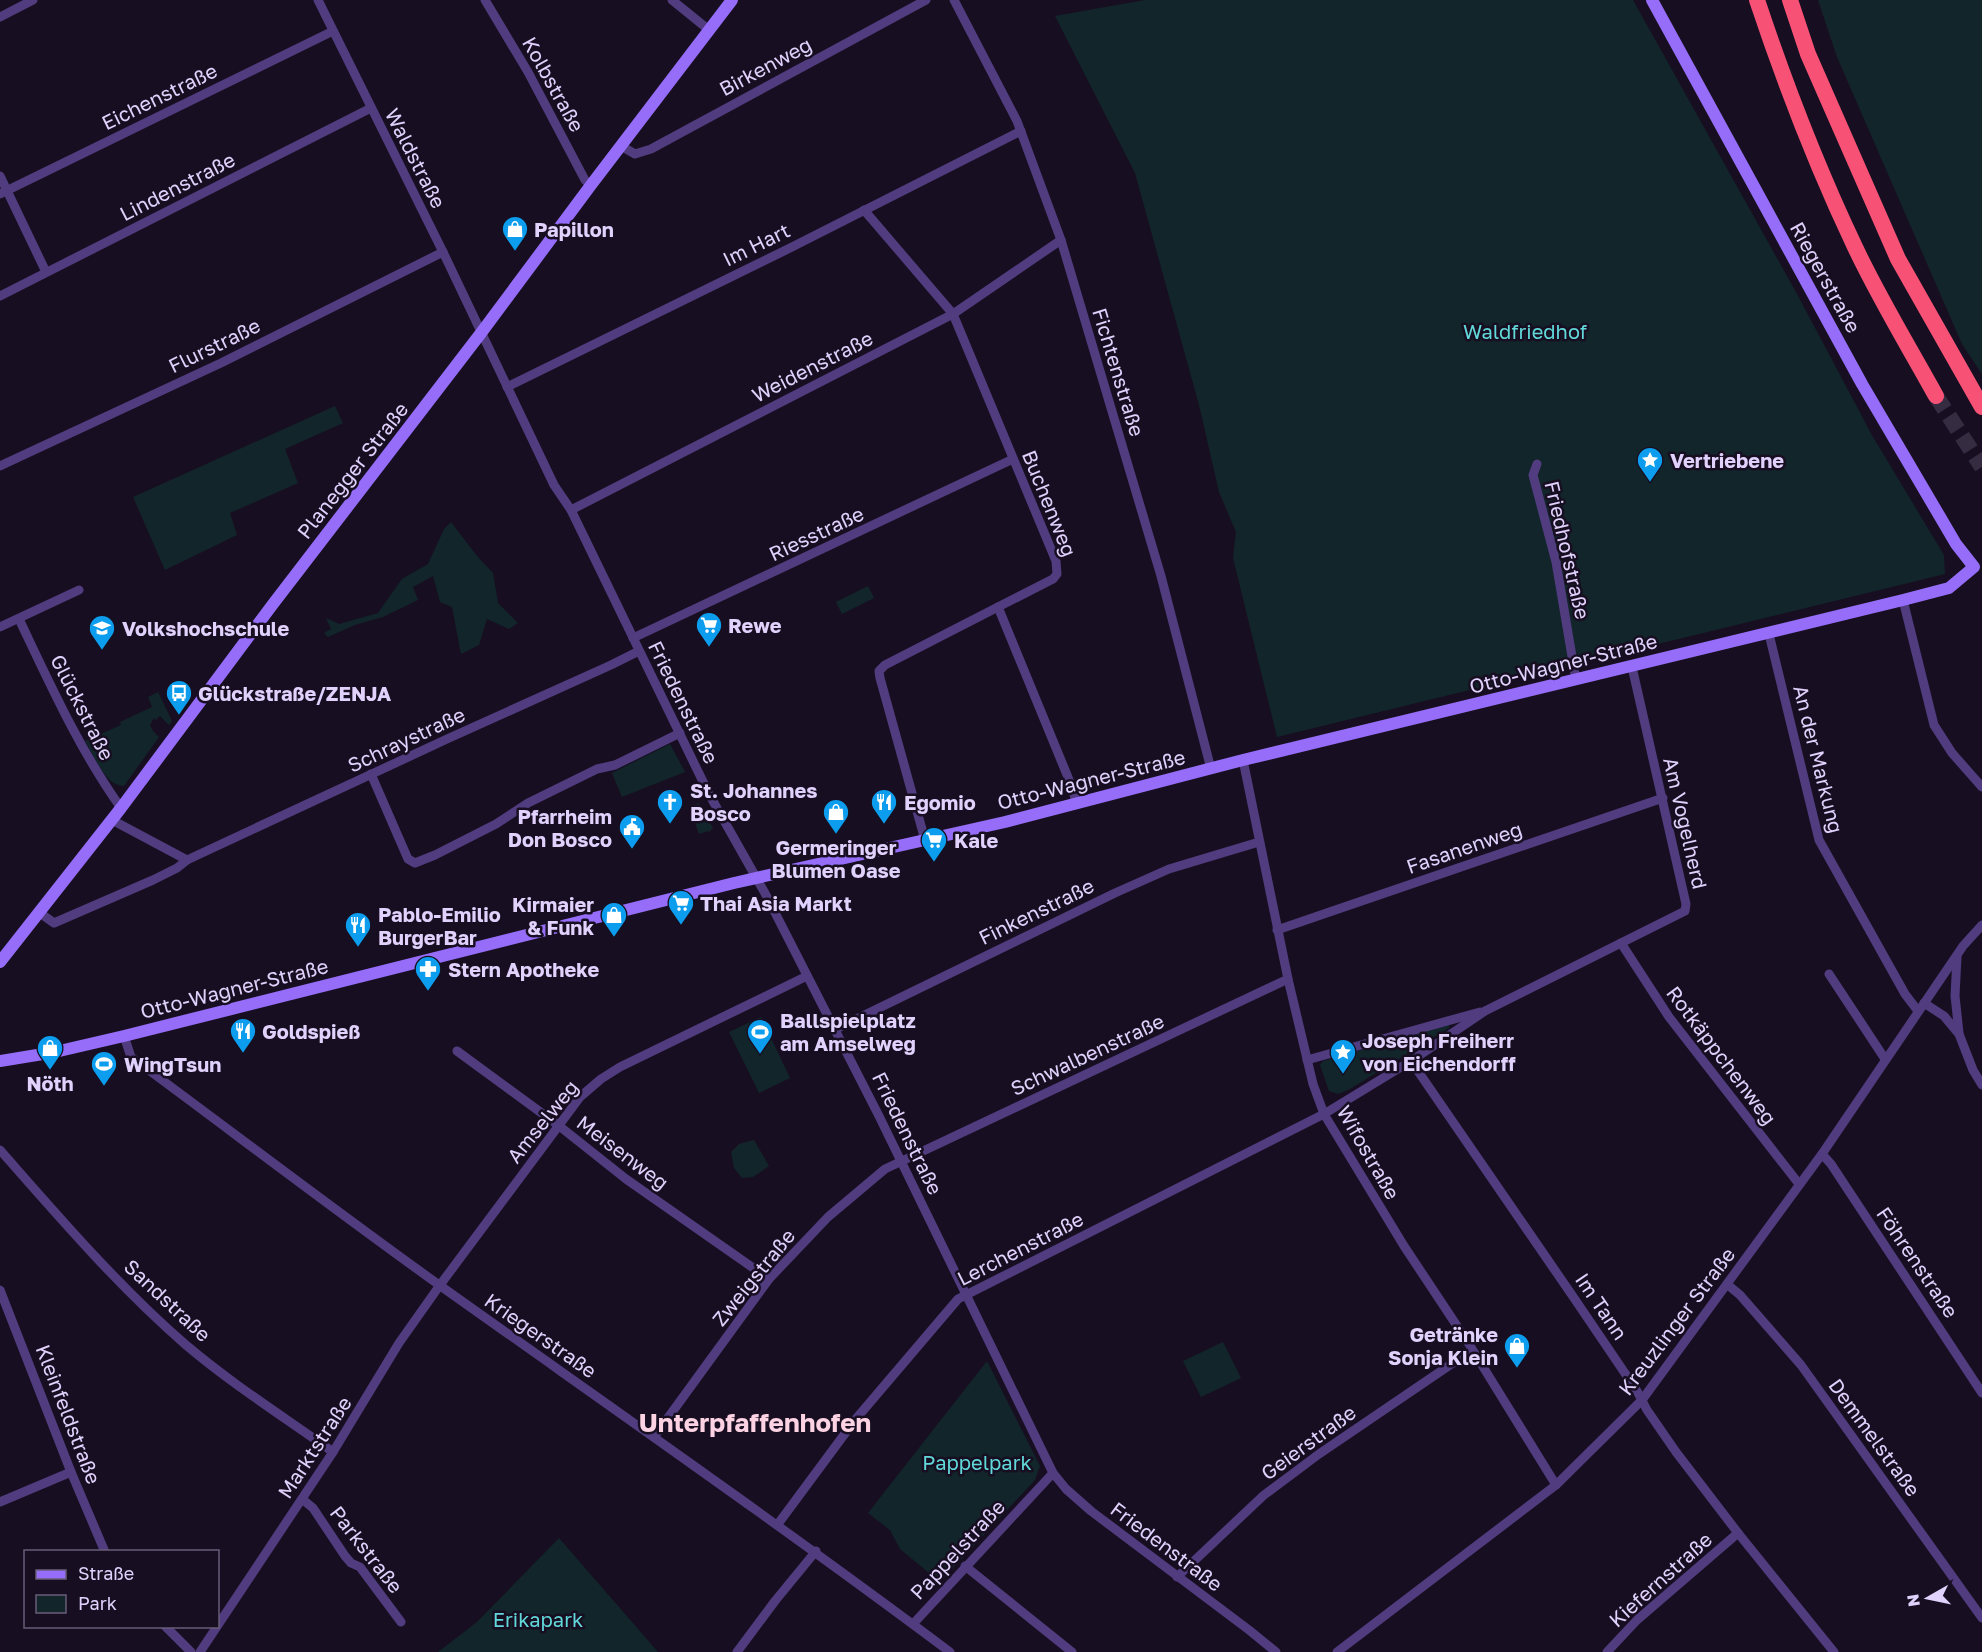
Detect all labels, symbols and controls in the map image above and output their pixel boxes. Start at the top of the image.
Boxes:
street label: Kolbstraße [518,32,590,136]
street label: Birkenweg [715,32,815,100]
street label: Eichenstraße [97,58,221,134]
street label: Waldstraße [381,104,451,212]
street label: Lindenstraße [115,147,239,225]
shop icon: Papillon [500,214,530,252]
place label: Papillon [534,217,614,241]
street label: Riegerstraße [1786,217,1866,337]
street label: Im Hart [719,218,793,270]
street label: Fichtenstraße [1088,305,1150,439]
street label: Flurstraße [164,313,264,377]
park label: Waldfriedhof [1463,319,1587,343]
street label: Weidenstraße [748,325,876,407]
street label: Planegger Straße [291,397,413,543]
place icon: Vertriebene [1635,445,1665,483]
street label: Buchenweg [1018,446,1082,560]
place label: Vertriebene [1670,448,1784,472]
street label: Friedhofstraße [1540,479,1596,621]
street label: Riesstraße [765,501,867,565]
supermarket icon: Rewe [694,610,724,648]
school or university icon: Volkshochschule [87,613,117,651]
place label: Rewe [728,613,782,637]
place label: Volkshochschule [122,616,289,640]
street label: Otto-Wagner-Straße [1467,628,1659,698]
street label: Friedenstraße [644,637,724,767]
street label: Glückstraße [46,650,120,764]
bus stop icon: Glückstraße/ZENJA [164,678,194,716]
place label: Glückstraße/ZENJA [198,681,391,705]
street label: An der Markung [1789,682,1849,836]
street label: Schraystraße [344,701,468,777]
street label: Otto-Wagner-Straße [995,744,1187,814]
street label: Am Vogelherd [1659,755,1713,891]
place label: St. Johannes Bosco [690,778,817,825]
church icon: St. Johannes Bosco [655,787,685,825]
restaurant icon: Egomio [869,787,899,825]
place label: Egomio [904,790,976,814]
shop icon: Germeringer Blumen Oase [821,797,851,835]
place label: Pfarrheim Don Bosco [508,804,612,851]
public building icon: Pfarrheim Don Bosco [617,812,647,850]
street label: Fasanenweg [1403,816,1525,878]
supermarket icon: Kale [919,825,949,863]
place label: Kale [954,828,999,852]
place label: Germeringer Blumen Oase [771,835,901,882]
street label: Finkenstraße [975,873,1097,949]
supermarket icon: Thai Asia Markt [666,888,696,926]
place label: Thai Asia Markt [700,891,852,915]
place label: Kirmaier & Funk [512,892,594,939]
shop icon: Kirmaier & Funk [599,900,629,938]
place label: Pablo-Emilio BurgerBar [378,902,501,949]
restaurant icon: Pablo-Emilio BurgerBar [343,910,373,948]
street label: Otto-Wagner-Straße [138,953,330,1023]
pharmacy icon: Stern Apotheke [413,954,443,992]
place label: Stern Apotheke [448,957,599,981]
street label: Rotkäppchenweg [1662,981,1782,1129]
place label: Ballspielplatz am Amselweg [780,1008,916,1055]
street label: Schwalbenstraße [1007,1008,1167,1100]
restaurant icon: Goldspieß [228,1016,258,1054]
sports icon: Ballspielplatz am Amselweg [745,1017,775,1055]
place label: Goldspieß [262,1019,360,1043]
place label: Joseph Freiherr von Eichendorff [1362,1028,1516,1075]
shop icon: Nöth [35,1033,65,1071]
place icon: Joseph Freiherr von Eichendorff [1328,1037,1358,1075]
sports icon: WingTsun [89,1049,119,1087]
place label: WingTsun [124,1052,221,1076]
street label: Friedenstraße [868,1068,948,1198]
place label: Nöth [26,1071,74,1095]
street label: Amselweg [501,1075,583,1167]
street label: Wifostraße [1333,1101,1405,1203]
street label: Meisenweg [573,1110,673,1194]
street label: Föhrenstraße [1872,1202,1964,1322]
street label: Lerchenstraße [953,1206,1087,1290]
street label: Zweigstraße [707,1224,799,1330]
street label: Kreuzlinger Straße [1613,1242,1739,1400]
street label: Sandstraße [120,1254,216,1346]
street label: Im Tann [1571,1268,1633,1344]
street label: Kriegerstraße [480,1288,602,1382]
place label: Getränke Sonja Klein [1388,1322,1498,1369]
shop icon: Getränke Sonja Klein [1502,1331,1532,1369]
street label: Kleinfeldstraße [31,1341,107,1487]
street label: Demmelstraße [1824,1373,1926,1501]
street label: Marktstraße [272,1392,356,1502]
street label: Geierstraße [1256,1400,1360,1484]
district label: Unterpfaffenhofen [639,1407,871,1438]
park label: Pappelpark [922,1450,1032,1474]
street label: Pappelstraße [905,1494,1009,1604]
street label: Friedenstraße [1106,1496,1228,1596]
street label: Parkstraße [326,1501,408,1597]
street label: Kiefernstraße [1604,1527,1716,1631]
legend [24,1550,219,1628]
text: Straße [78,1562,134,1584]
north arrow [1898,1568,1958,1628]
text: Park [78,1592,117,1614]
text: N [1902,1593,1924,1608]
park label: Erikapark [493,1607,583,1631]

